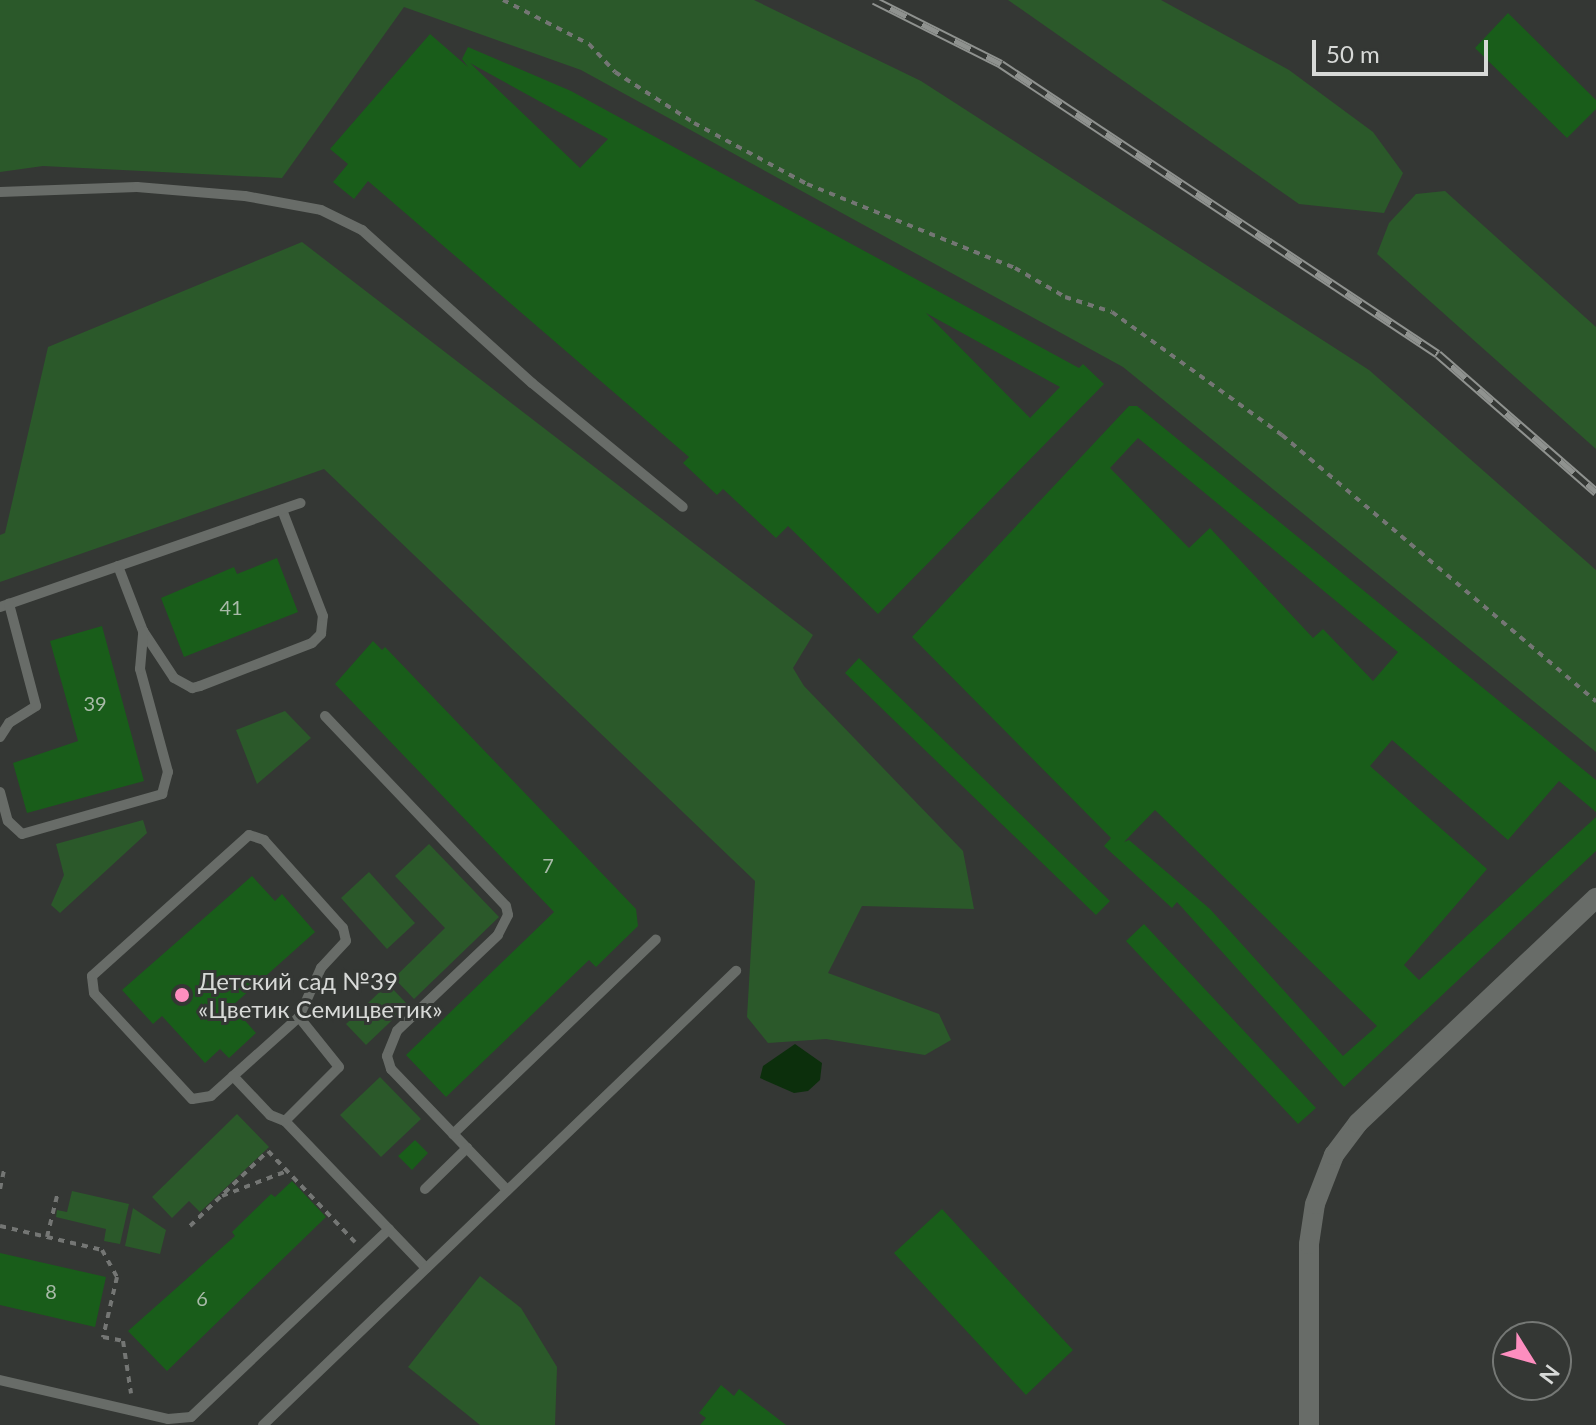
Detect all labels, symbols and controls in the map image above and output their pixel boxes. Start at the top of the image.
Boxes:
scale bar [1316,24,1492,74]
text: 50 m [1326,39,1380,68]
house number: 41 [219,595,243,619]
house number: 39 [83,691,107,715]
house number: 7 [542,853,554,877]
place label: Детский сад №39 «Цветик Семицветик» [198,967,442,1023]
marker: Детский сад №39 «Цветик Семицветик» [173,986,191,1004]
house number: 8 [45,1279,57,1303]
house number: 6 [196,1286,208,1310]
north arrow [1492,1321,1572,1401]
text: N [1534,1360,1566,1389]

